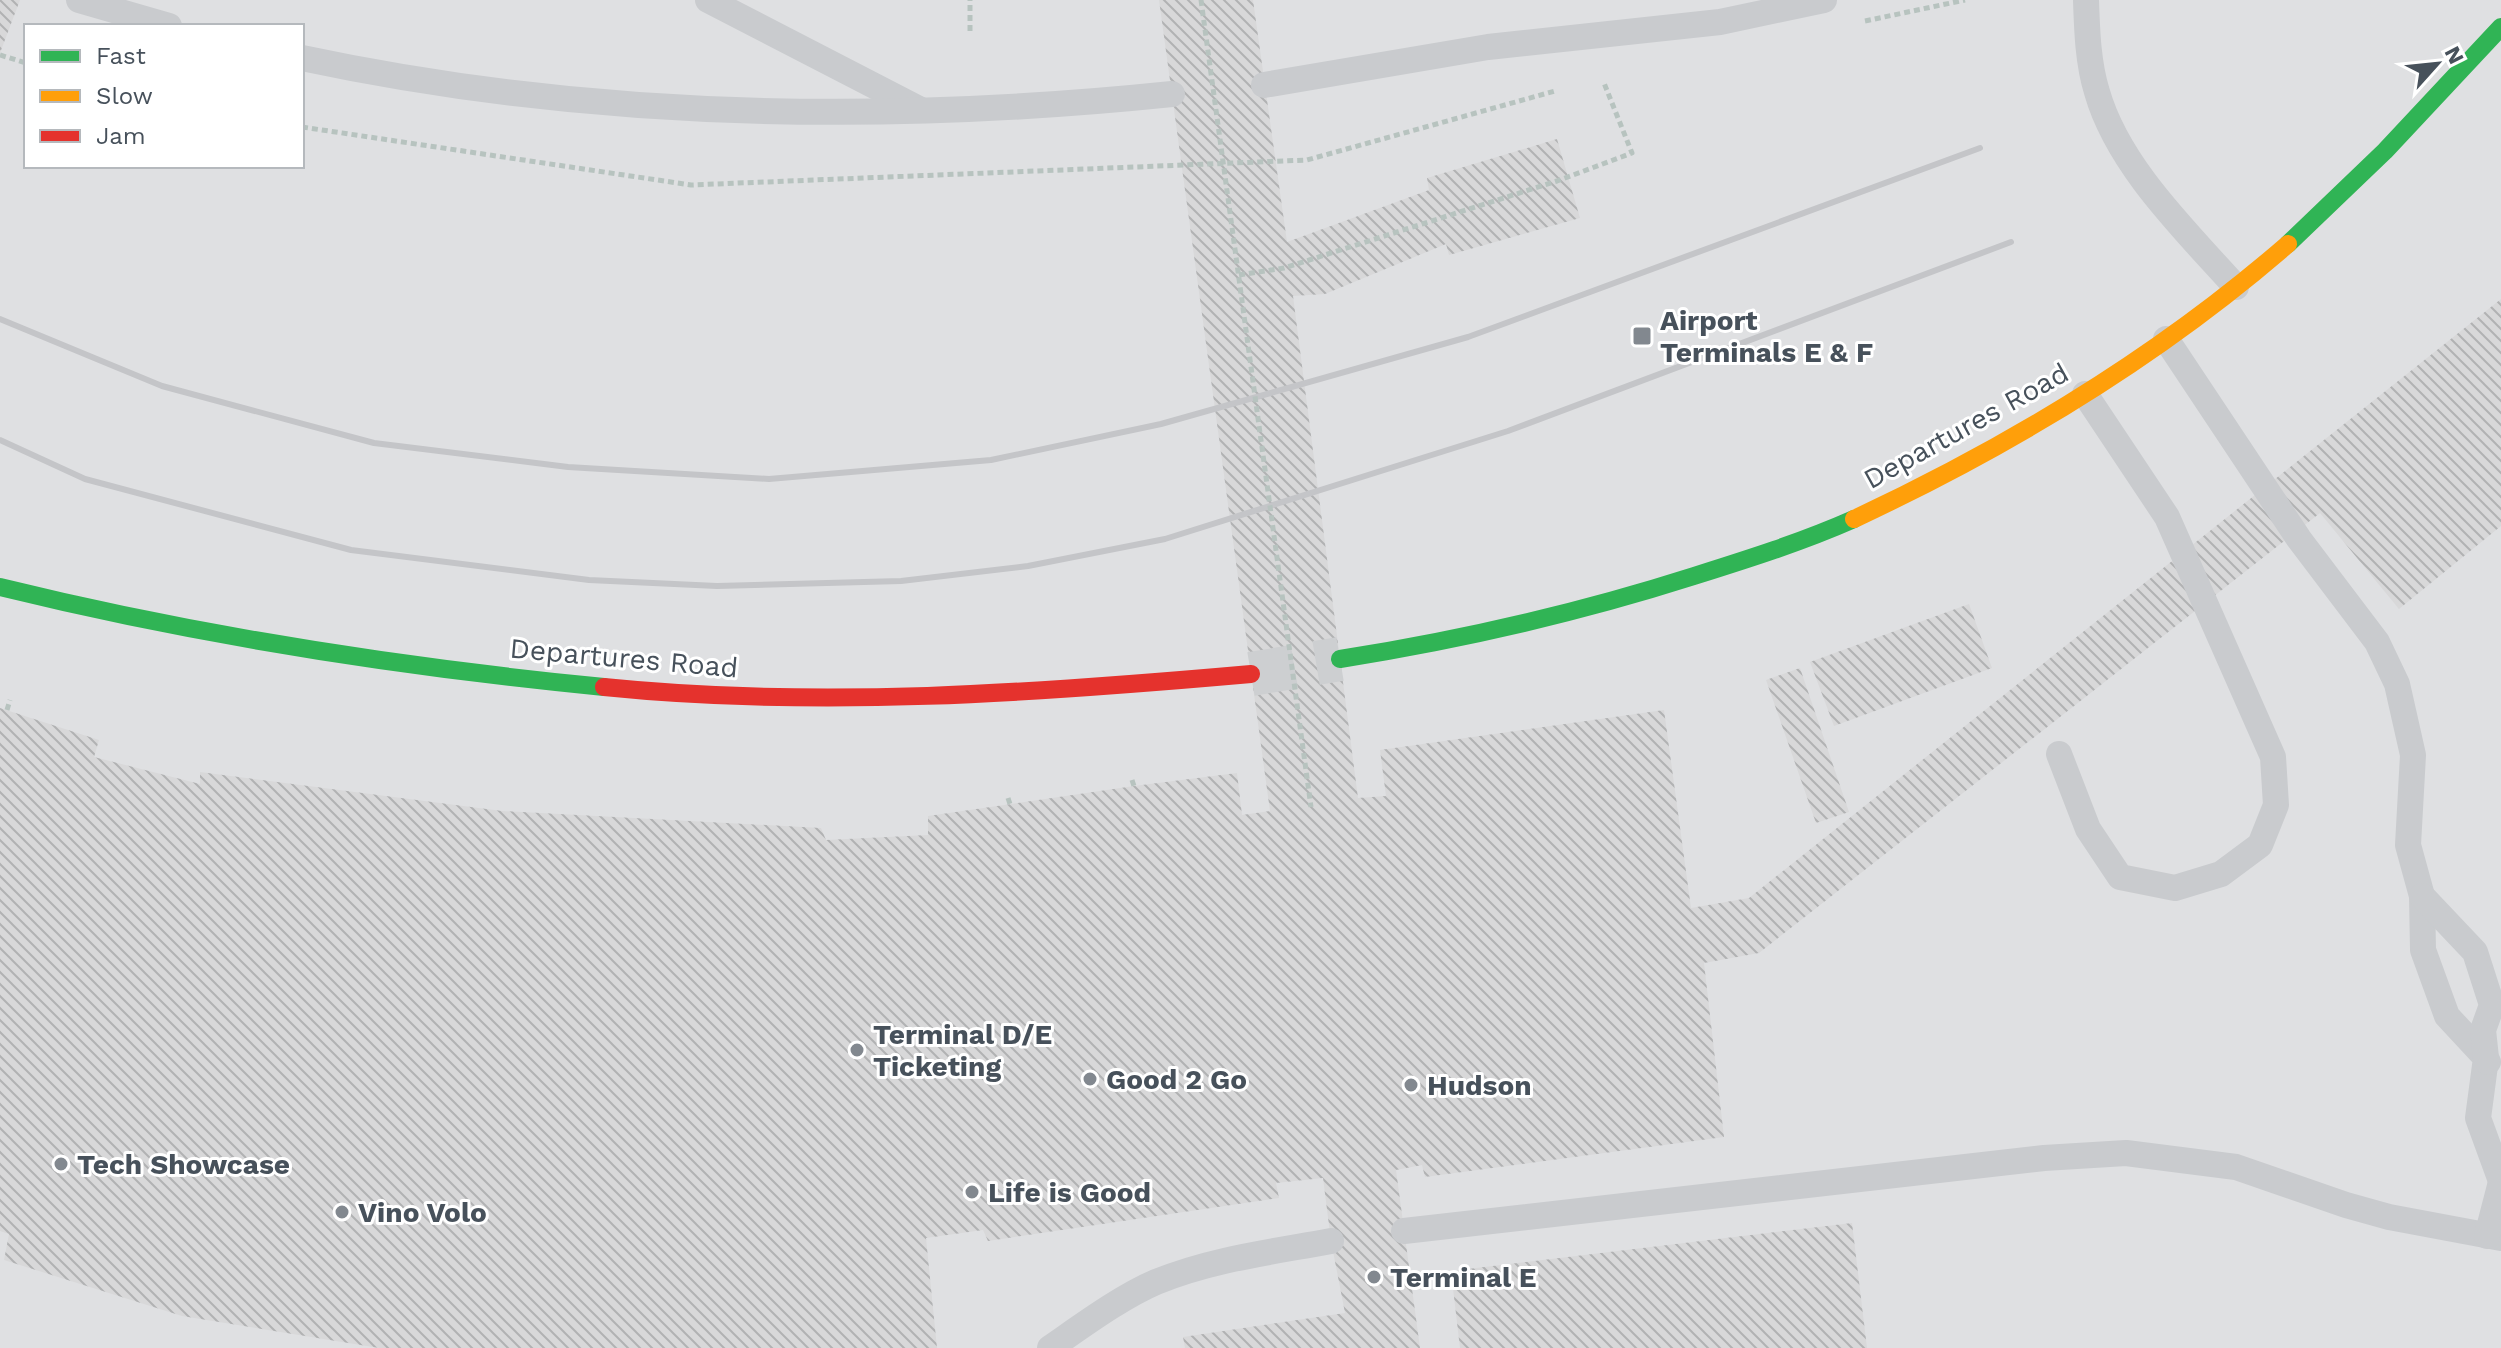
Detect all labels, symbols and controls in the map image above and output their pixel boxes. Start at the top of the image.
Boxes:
legend [24,24,304,168]
north arrow [2397,24,2477,104]
text: Fast [96,42,146,70]
text: N [2440,42,2469,68]
text: Slow [96,82,153,110]
text: Jam [96,122,146,150]
place label: Airport Terminals E & F [1660,304,1873,369]
marker: Airport Terminals E & F [1631,325,1653,347]
street label: Departures Road [1858,356,2074,496]
street label: Departures Road [508,632,740,684]
place label: Terminal D/E Ticketing [873,1018,1052,1083]
marker: Terminal D/E Ticketing [848,1041,866,1059]
place label: Good 2 Go [1106,1063,1247,1096]
place label: Hudson [1427,1069,1532,1102]
marker: Good 2 Go [1081,1070,1099,1088]
marker: Hudson [1402,1076,1420,1094]
place label: Tech Showcase [77,1148,290,1181]
marker: Tech Showcase [52,1155,70,1173]
place label: Life is Good [988,1176,1151,1209]
marker: Life is Good [963,1183,981,1201]
place label: Vino Volo [358,1196,487,1229]
marker: Vino Volo [333,1203,351,1221]
place label: Terminal E [1390,1261,1536,1294]
marker: Terminal E [1365,1268,1383,1286]

